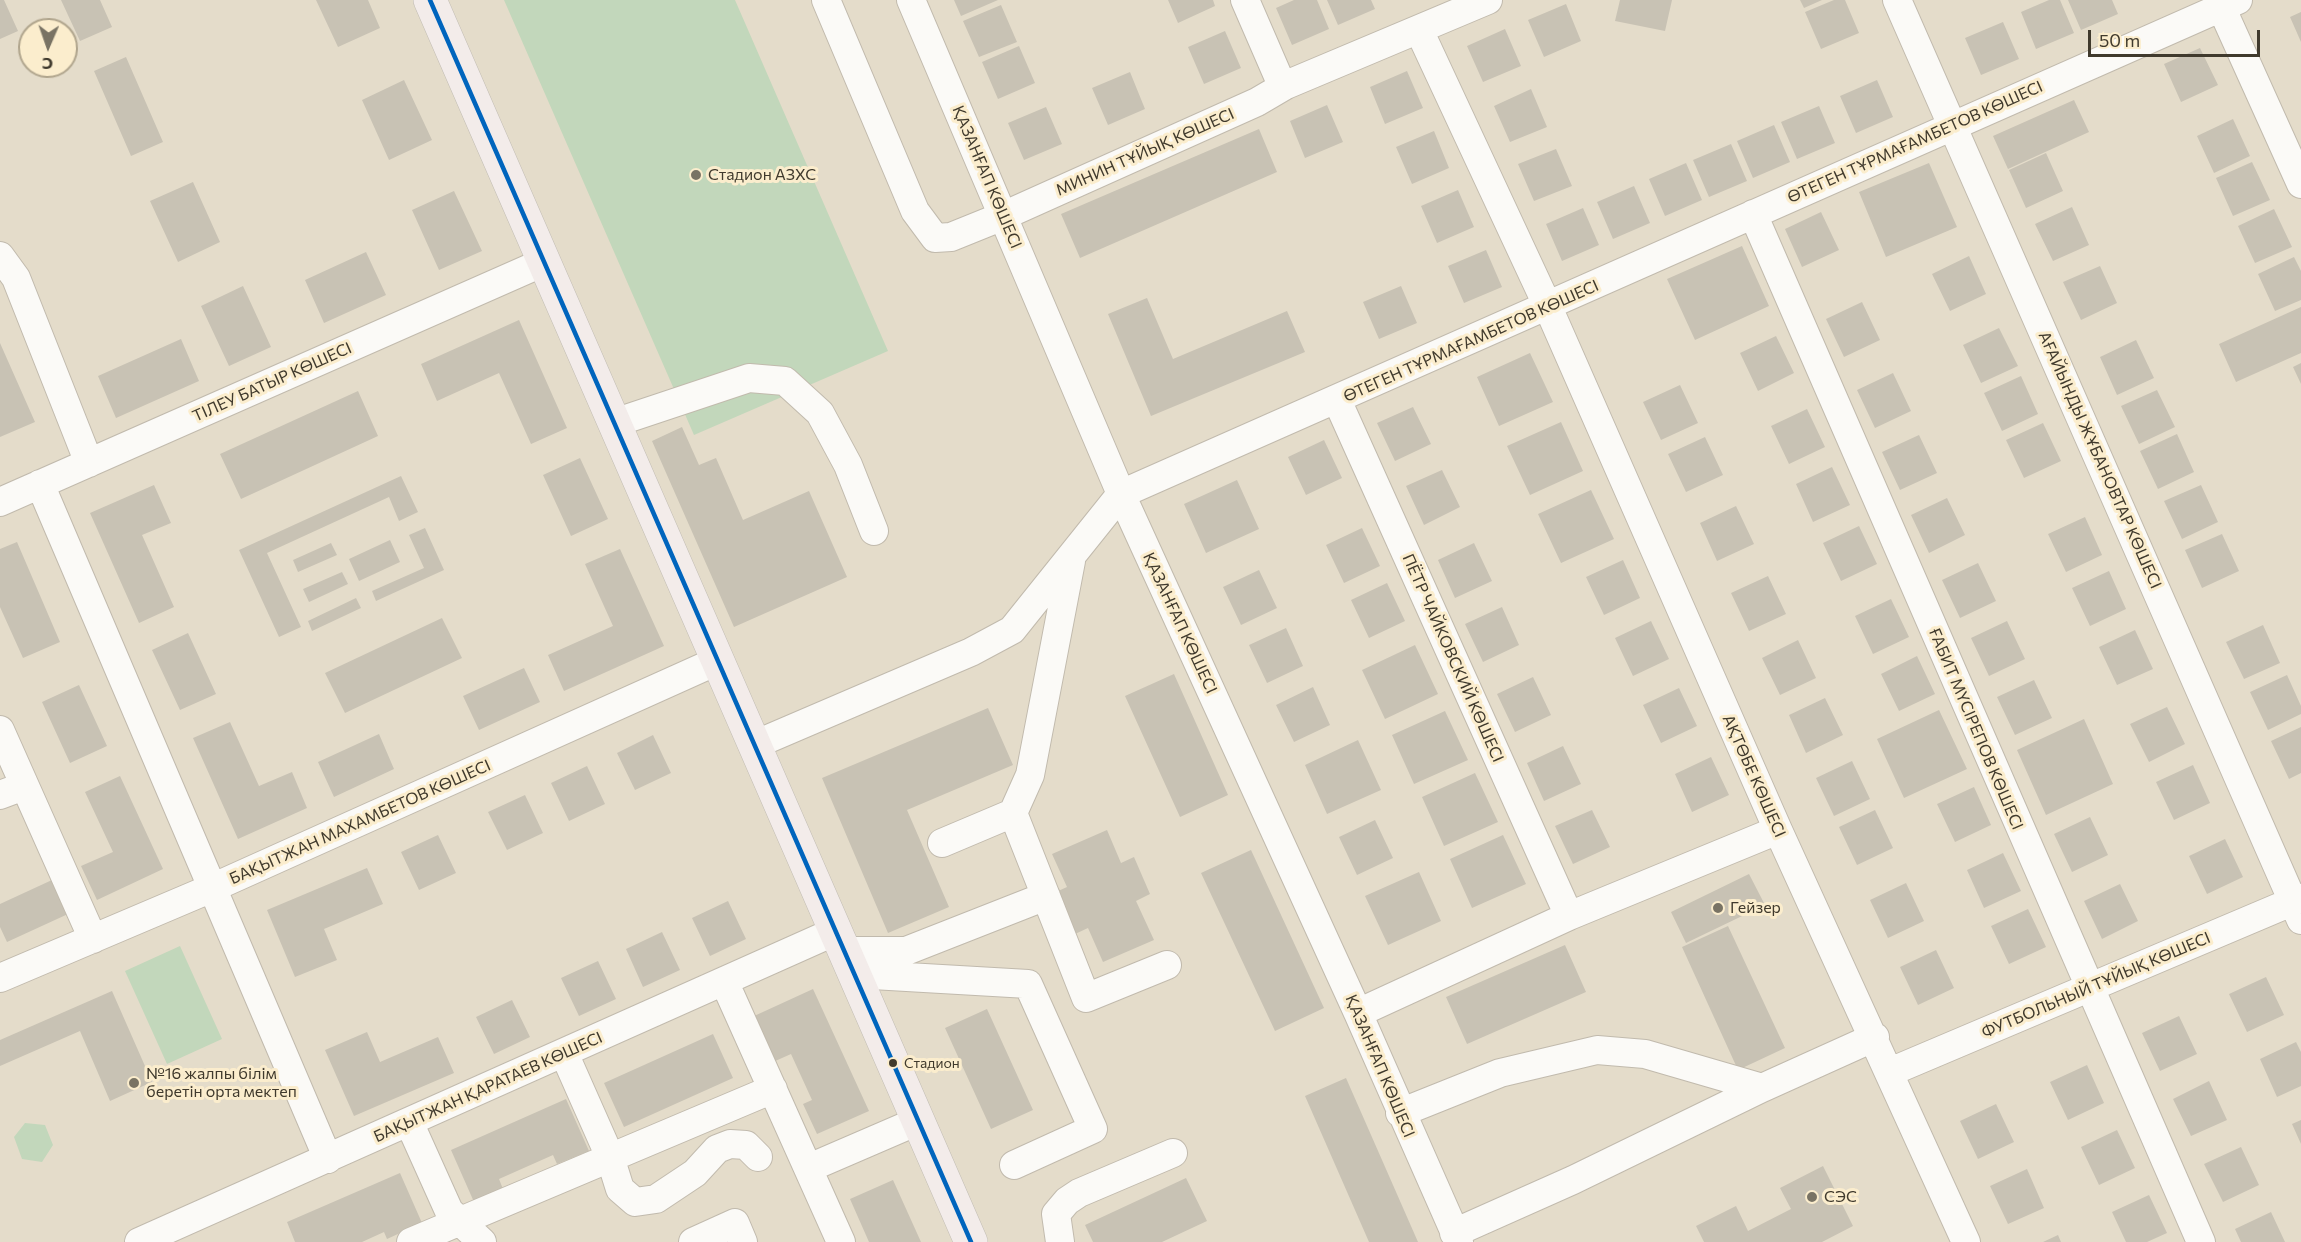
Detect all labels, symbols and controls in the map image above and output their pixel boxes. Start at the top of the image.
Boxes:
north arrow [18,18,78,78]
scale bar [2091,18,2264,56]
text: 50 m [2099,29,2140,51]
text: С [42,55,53,74]
street label: ӨТЕГЕН ТҰРМАҒАМБЕТОВ КӨШЕСІ [1784,77,2046,207]
street label: ҚАЗАНҒАП КӨШЕСІ [948,103,1026,251]
street label: МИНИН ТҰЙЫҚ КӨШЕСІ [1053,104,1237,200]
place label: Стадион АЗХС [708,165,816,185]
marker: Стадион АЗХС [689,168,703,182]
street label: ӨТЕГЕН ТҰРМАҒАМБЕТОВ КӨШЕСІ [1340,276,1602,406]
street label: АҒАЙЫНДЫ ЖҰБАНОВТАР КӨШЕСІ [2034,329,2166,591]
street label: ТІЛЕУ БАТЫР КӨШЕСІ [189,338,355,426]
street label: ҚАЗАНҒАП КӨШЕСІ [1139,549,1221,697]
street label: ПЁТР ЧАЙКОВСКИЙ КӨШЕСІ [1398,551,1508,765]
street label: ҒАБИТ МҮСІРЕПОВ КӨШЕСІ [1925,625,2027,833]
street label: АҚТӨБЕ КӨШЕСІ [1718,712,1790,840]
street label: БАҚЫТЖАН МАХАМБЕТОВ КӨШЕСІ [226,756,494,888]
place label: Гейзер [1730,898,1781,918]
marker: Гейзер [1711,901,1725,915]
street label: ФУТБОЛЬНЫЙ ТҰЙЫҚ КӨШЕСІ [1979,928,2213,1042]
street label: ҚАЗАНҒАП КӨШЕСІ [1341,992,1419,1140]
street label: БАҚЫТЖАН ҚАРАТАЕВ КӨШЕСІ [371,1028,605,1146]
place label: Стадион [904,1055,960,1071]
marker: Стадион [887,1057,899,1069]
place label: №16 жалпы білім беретін орта мектеп [146,1064,297,1102]
marker: №16 жалпы білім беретін орта мектеп [127,1076,141,1090]
place label: СЭС [1824,1187,1857,1207]
marker: СЭС [1805,1190,1819,1204]

